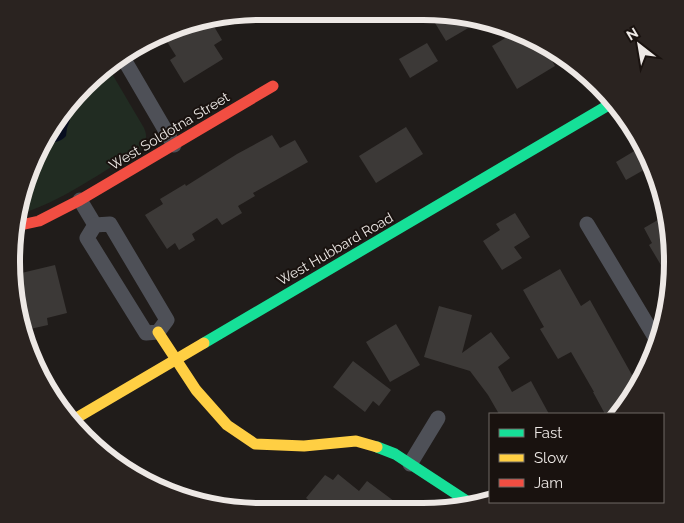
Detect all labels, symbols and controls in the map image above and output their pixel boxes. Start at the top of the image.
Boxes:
north arrow [614,20,664,70]
text: N [624,24,641,43]
street label: West Soldotna Street [106,89,232,173]
street label: West Hubbard Road [274,209,396,289]
legend [489,413,664,503]
text: Fast [534,424,562,442]
text: Slow [534,449,568,467]
text: Jam [534,474,563,492]

